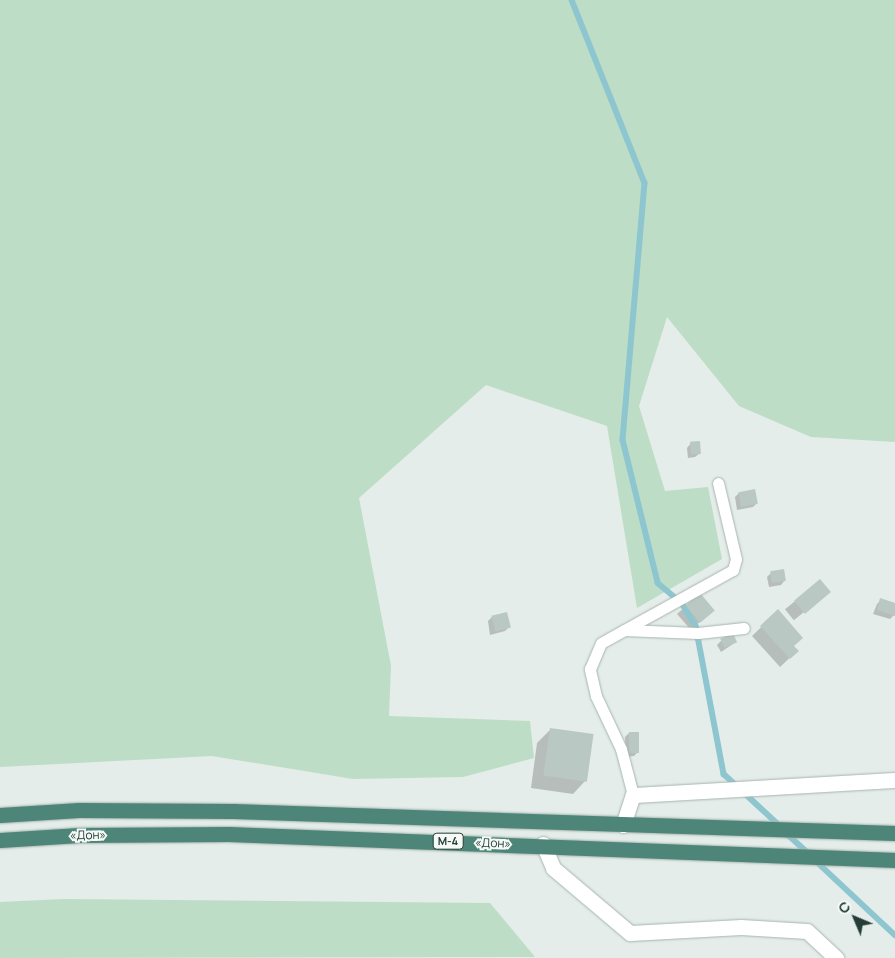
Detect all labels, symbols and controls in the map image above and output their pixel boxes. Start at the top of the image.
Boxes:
street label: «Дон» [70,827,106,843]
road number: М-4 [432,832,464,849]
street label: «Дон» [475,835,511,851]
north arrow [830,893,880,943]
text: С [834,897,854,917]

